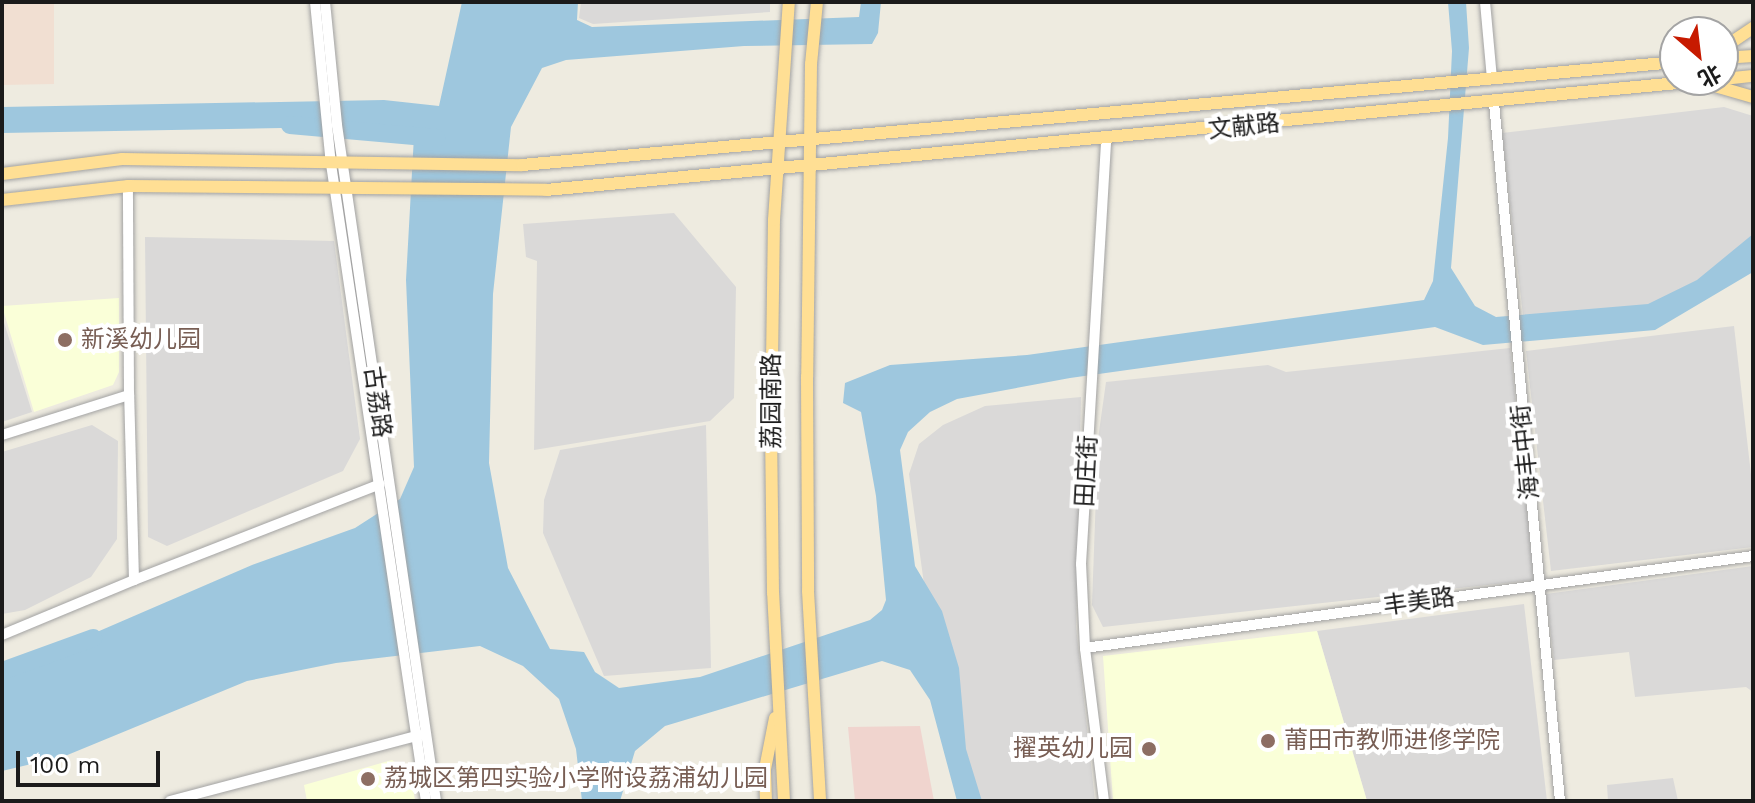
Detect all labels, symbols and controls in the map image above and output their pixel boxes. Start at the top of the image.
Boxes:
north arrow [1659,16,1739,96]
text: 北 [1694,60,1725,92]
street label: 文献路 [1207,109,1281,145]
place label: 新溪幼儿园 [81,326,201,354]
marker: 新溪幼儿园 [56,331,74,349]
street label: 荔园南路 [758,353,786,449]
street label: 古荔路 [358,364,396,440]
street label: 海丰中街 [1507,403,1545,501]
street label: 田庄街 [1071,434,1103,508]
street label: 丰美路 [1381,583,1457,621]
place label: 莆田市教师进修学院 [1284,727,1500,755]
marker: 莆田市教师进修学院 [1259,732,1277,750]
scale bar [20,735,164,785]
place label: 擢英幼儿园 [1013,735,1133,763]
marker: 擢英幼儿园 [1140,740,1158,758]
text: 100 m [30,751,100,779]
place label: 荔城区第四实验小学附设荔浦幼儿园 [384,765,768,793]
marker: 荔城区第四实验小学附设荔浦幼儿园 [359,770,377,788]

